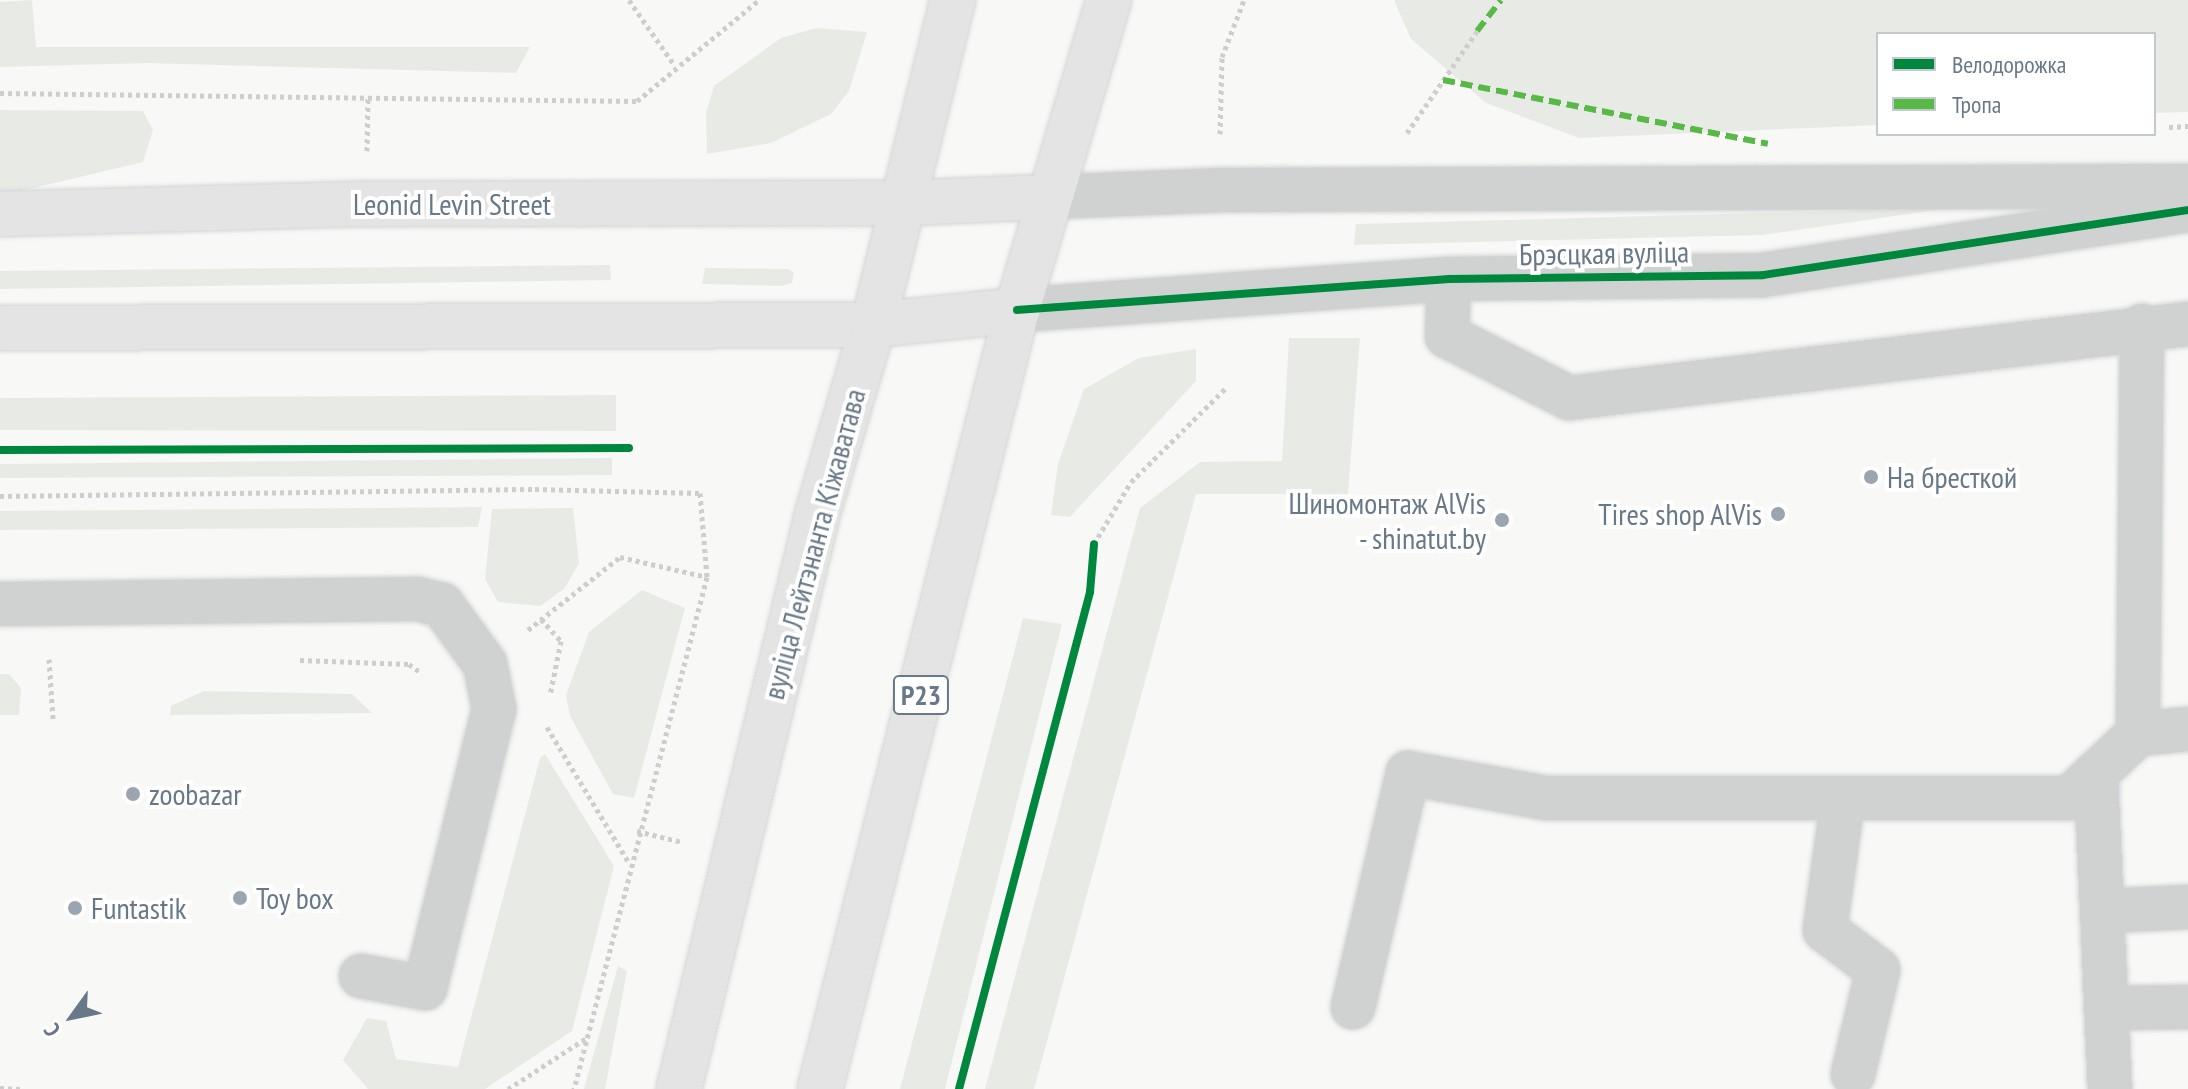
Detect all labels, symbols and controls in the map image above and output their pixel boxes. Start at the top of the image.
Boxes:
legend [1876,32,2156,136]
text: Велодорожка [1952,49,2066,80]
text: Тропа [1952,89,2001,120]
street label: Leonid Levin Street [353,186,551,222]
street label: Брэсцкая вуліца [1519,234,1689,272]
street label: вуліца Лейтэнанта Кіжаватава [755,385,873,703]
place label: На бресткой [1887,459,2017,495]
marker: На бресткой [1862,468,1880,486]
place label: Шиномонтаж AlVis - shinatut.by [1288,485,1486,556]
place label: Tires shop AlVis [1598,496,1762,532]
marker: Tires shop AlVis [1769,505,1787,523]
marker: Шиномонтаж AlVis - shinatut.by [1493,511,1511,529]
road number: Р23 [891,671,951,719]
place label: zoobazar [149,776,241,812]
marker: zoobazar [124,785,142,803]
place label: Toy box [256,880,334,916]
marker: Toy box [231,889,249,907]
place label: Funtastik [91,890,186,926]
marker: Funtastik [66,899,84,917]
north arrow [32,977,112,1057]
text: С [37,1018,66,1042]

